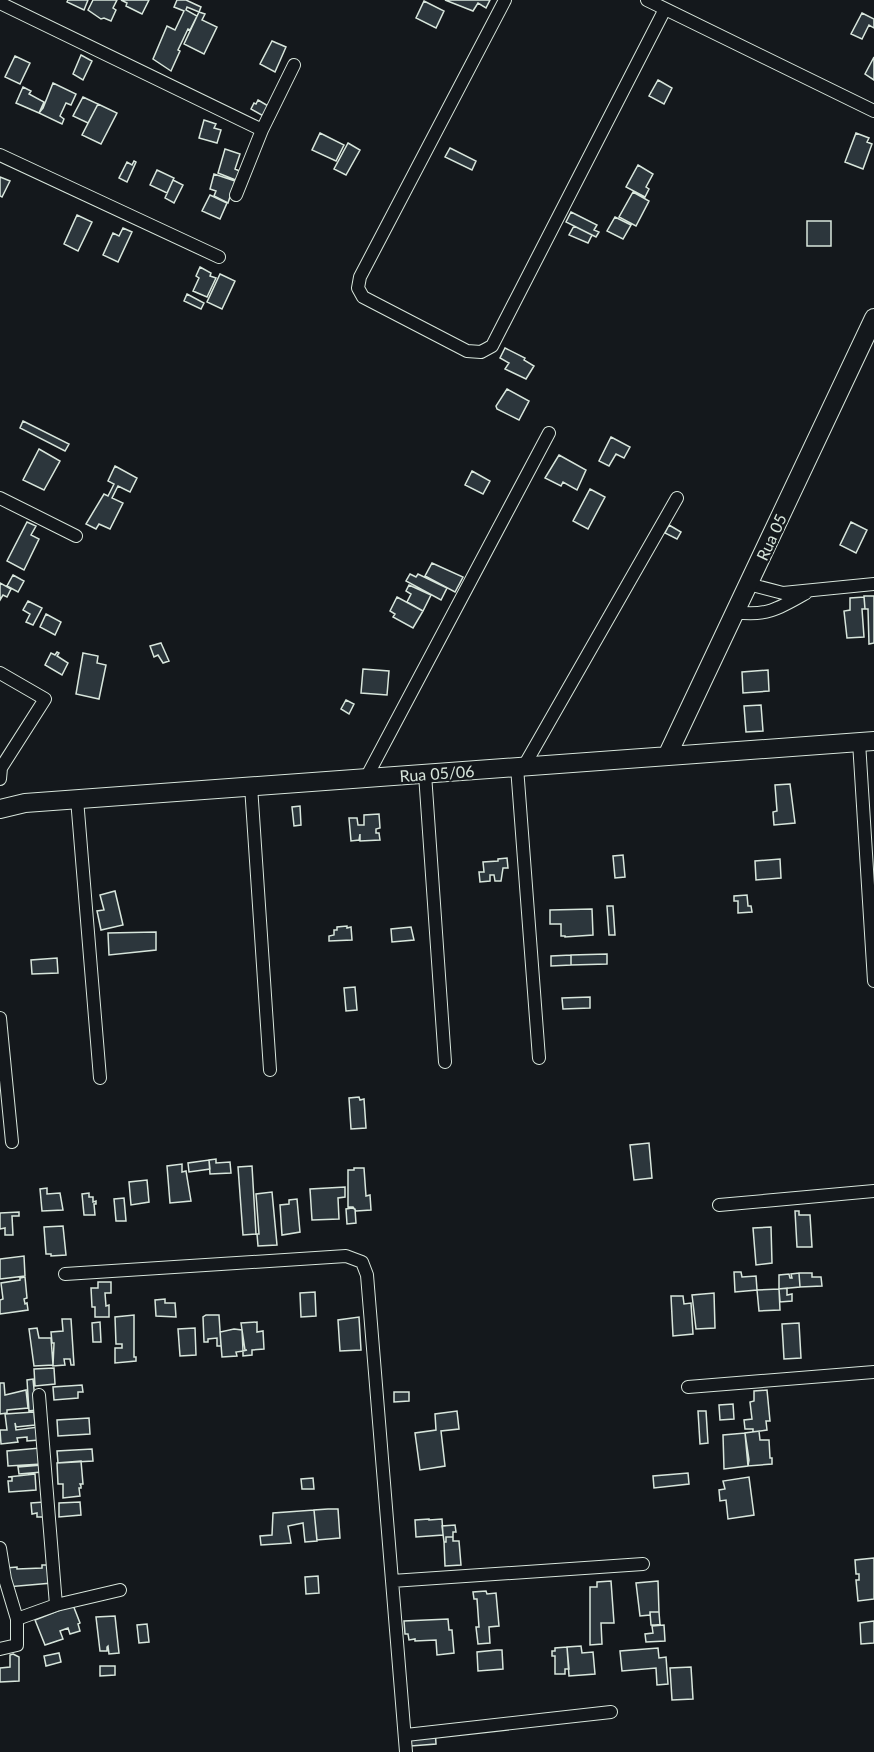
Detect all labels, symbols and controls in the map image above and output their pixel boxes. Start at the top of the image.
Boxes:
street label: Rua 05 [752,511,790,563]
street label: Rua 05/06 [399,761,475,785]

